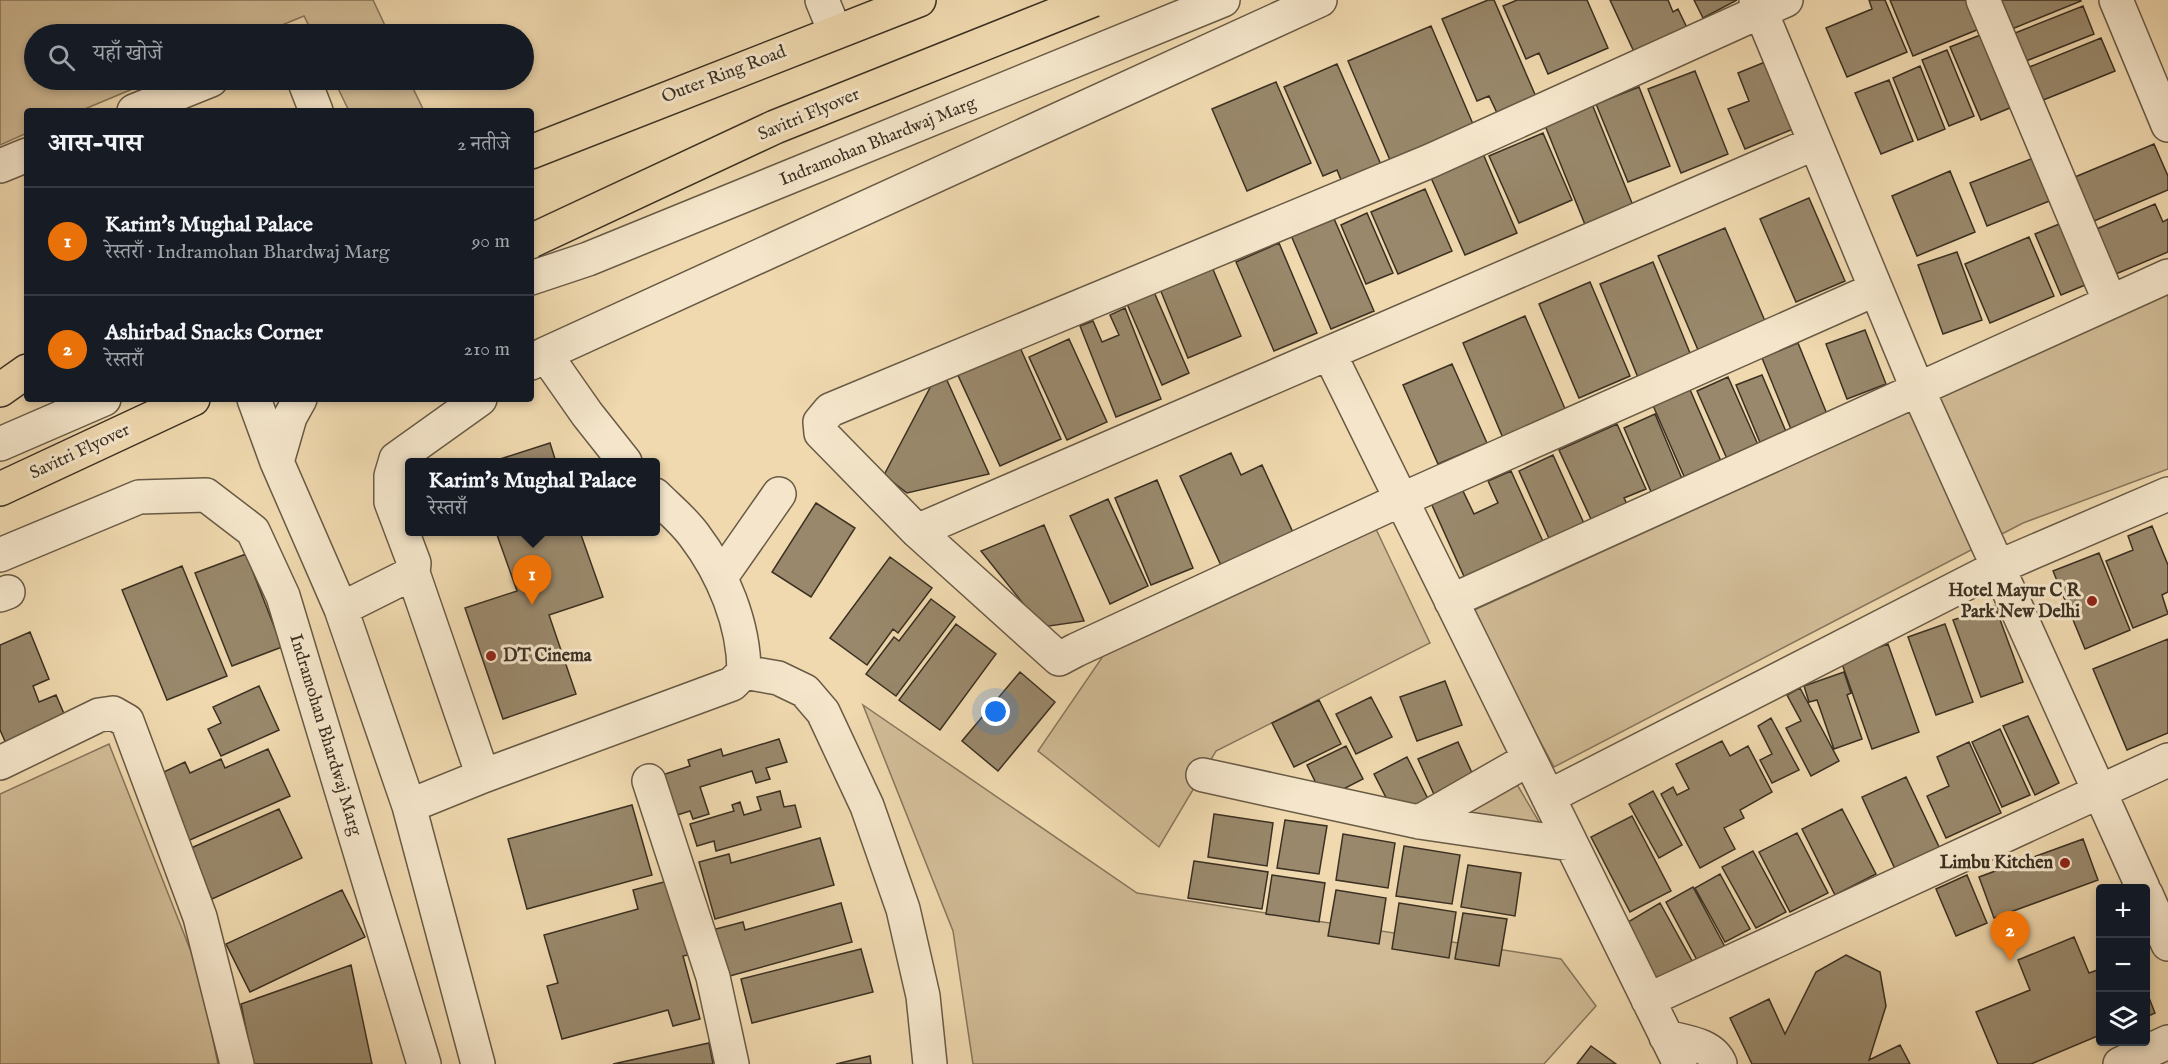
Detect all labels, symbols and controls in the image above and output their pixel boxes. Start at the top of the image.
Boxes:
search box [24,24,534,90]
text: यहाँ खोजें [93,40,162,68]
icon: search [45,41,78,74]
street label: Outer Ring Road [658,41,790,109]
street label: Savitri Flyover [755,83,864,147]
street label: Indramohan Bhardwaj Marg [776,92,980,192]
text: आस-पास [48,127,143,160]
text: 2 नतीजे [457,132,510,157]
text: Karim's Mughal Palace [105,211,313,239]
text: 1 [64,229,71,254]
text: 90 m [472,229,510,254]
text: रेस्तराँ · Indramohan Bhardwaj Marg [105,240,390,265]
text: Ashirbad Snacks Corner [105,319,323,347]
text: 2 [63,337,72,362]
text: 210 m [464,337,510,362]
text: रेस्तराँ [105,348,143,373]
street label: Savitri Flyover [26,419,134,485]
popup [405,458,660,536]
text: Karim's Mughal Palace [429,467,636,495]
text: रेस्तराँ [429,496,467,521]
pin: 1 [512,556,552,605]
place label: Hotel Mayur C R Park New Delhi [1948,580,2081,624]
marker: Hotel Mayur C R Park New Delhi [2085,594,2099,608]
street label: Indramohan Bhardwaj Marg [283,631,367,839]
place label: DT Cinema [503,645,593,668]
marker: DT Cinema [484,649,498,663]
your location [981,697,1010,726]
place label: Limbu Kitchen [1940,852,2053,875]
marker: Limbu Kitchen [2058,856,2072,870]
map controls [2096,884,2150,1046]
button: + [2096,884,2150,938]
pin: 2 [1990,912,2030,961]
button: − [2096,938,2150,992]
button: layers [2096,992,2150,1046]

